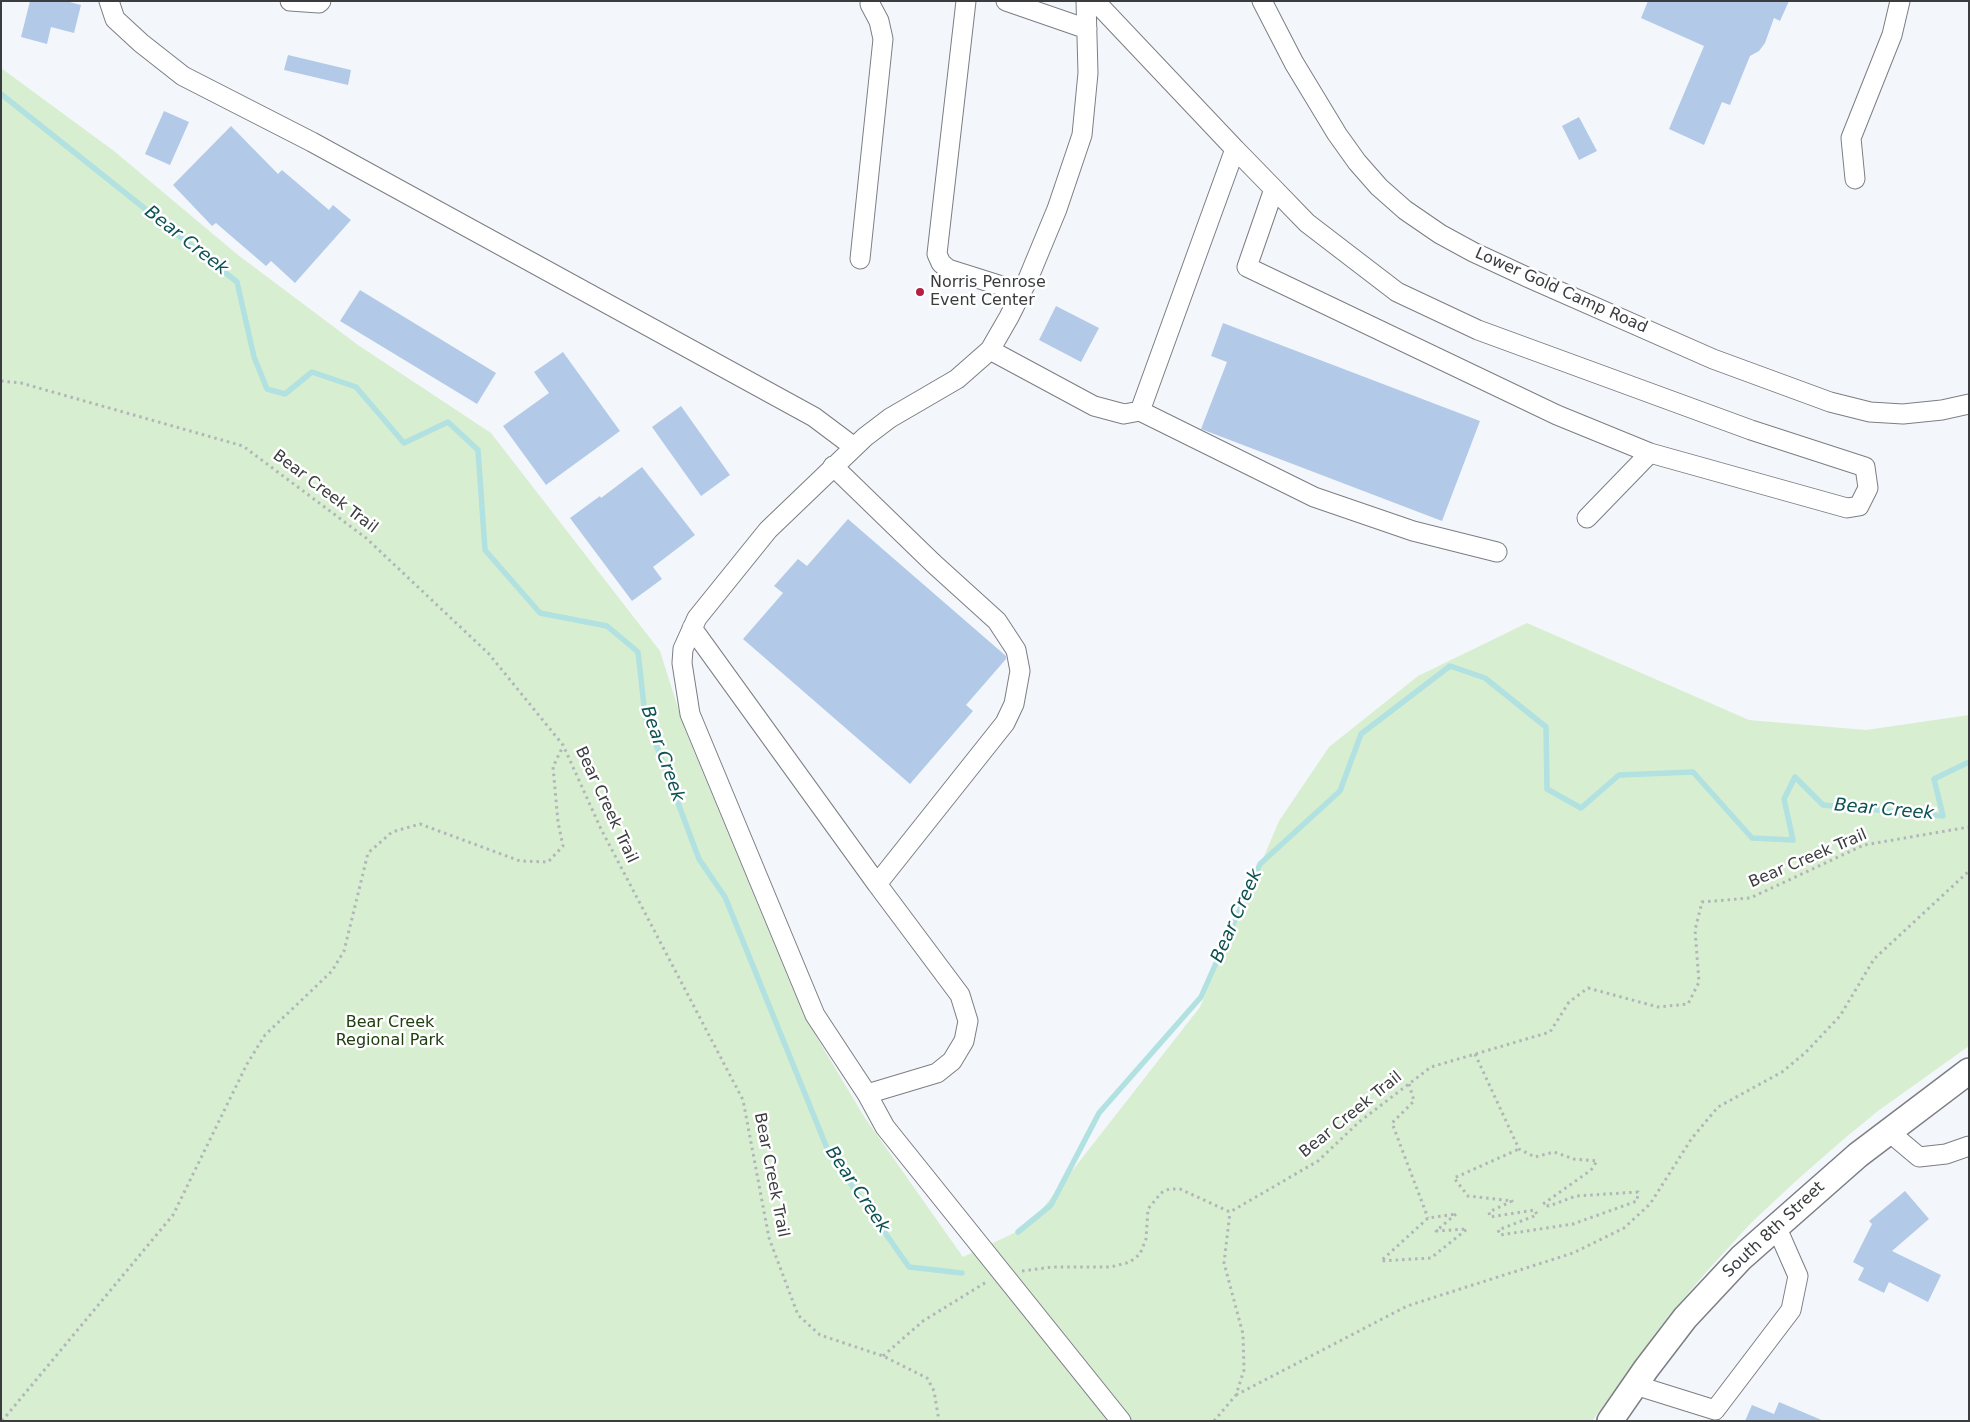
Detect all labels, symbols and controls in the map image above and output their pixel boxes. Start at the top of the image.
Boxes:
water label: Bear Creek [140,202,232,280]
street label: Lower Gold Camp Road [1472,244,1650,338]
place label: Norris Penrose Event Center [930,273,1046,311]
marker: Norris Penrose Event Center [914,286,926,298]
street label: Bear Creek Trail [269,446,381,538]
water label: Bear Creek [635,703,689,805]
street label: Bear Creek Trail [571,744,641,866]
water label: Bear Creek [1833,795,1935,825]
street label: Bear Creek Trail [1746,825,1870,893]
water label: Bear Creek [1207,866,1267,966]
park label: Bear Creek Regional Park [336,1013,444,1051]
street label: Bear Creek Trail [1296,1068,1406,1162]
street label: Bear Creek Trail [750,1111,792,1239]
water label: Bear Creek [820,1142,894,1238]
street label: South 8th Street [1719,1178,1829,1282]

